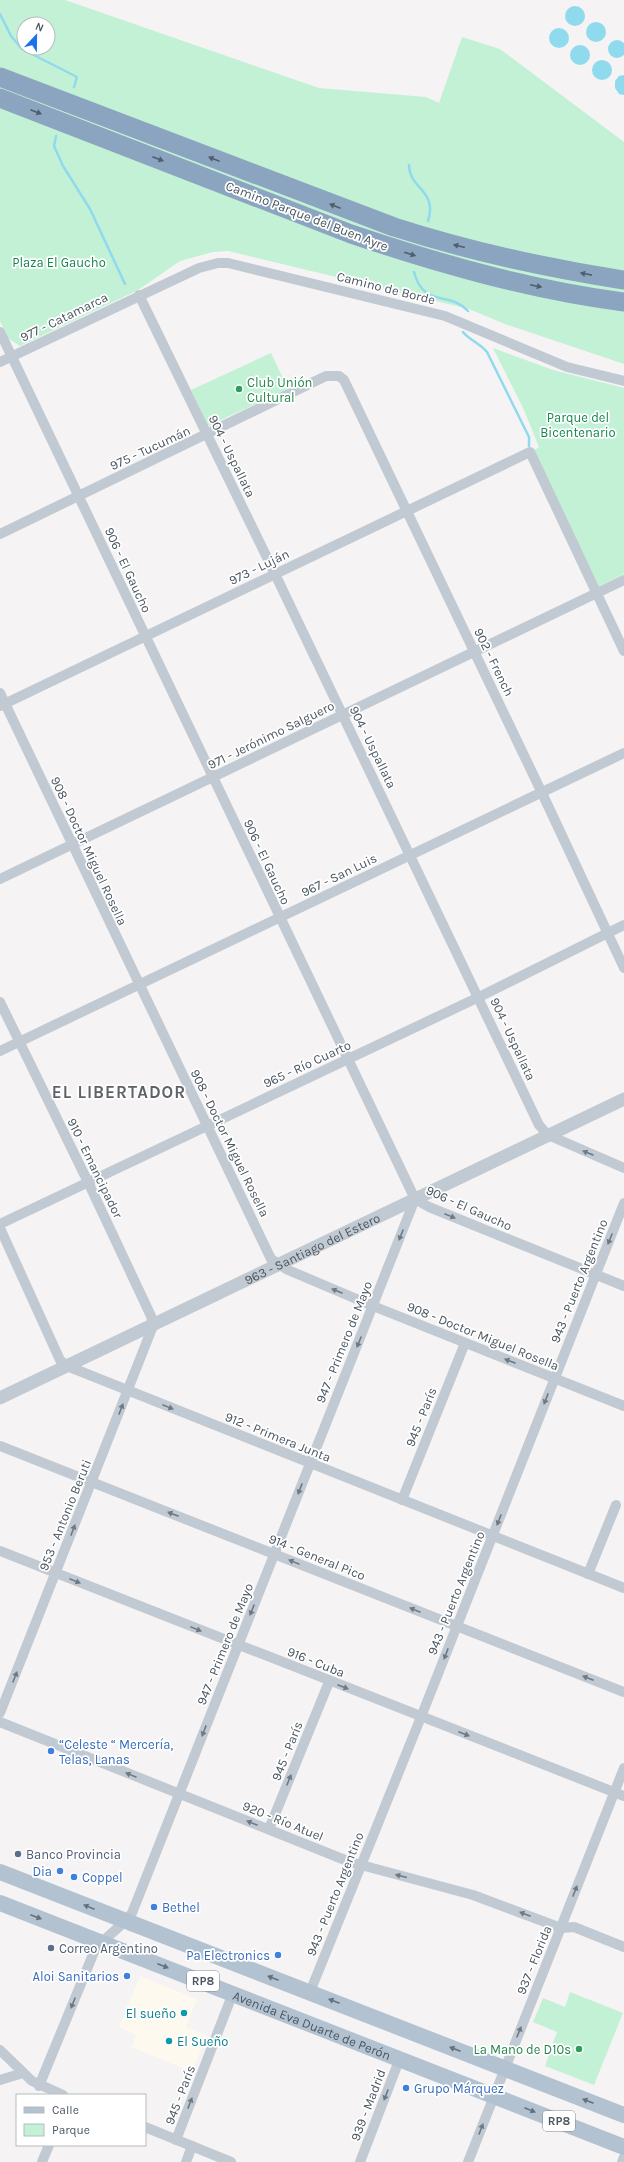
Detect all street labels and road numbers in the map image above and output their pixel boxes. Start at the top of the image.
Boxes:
street label: Camino Parque del Buen Ayre [223,178,391,255]
street label: Camino de Borde [335,269,437,308]
street label: 977 - Catamarca [18,289,110,345]
street label: 904 - Uspallata [206,412,258,500]
street label: 975 - Tucumán [107,423,193,473]
street label: 906 - El Gaucho [102,525,154,615]
street label: 973 - Luján [226,546,292,588]
street label: 902 - French [471,625,517,699]
street label: 971 - Jerónimo Salguero [205,698,337,772]
street label: 904 - Uspallata [347,703,399,791]
street label: 908 - Doctor Miguel Rosella [48,774,130,928]
street label: 906 - El Gaucho [241,817,293,907]
street label: 967 - San Luis [299,850,379,900]
street label: 904 - Uspallata [487,995,539,1083]
street label: 965 - Río Cuarto [261,1037,353,1091]
street label: 908 - Doctor Miguel Rosella [188,1067,272,1219]
street label: 910 - Emancipador [64,1115,126,1221]
street label: 906 - El Gaucho [424,1182,514,1234]
street label: 963 - Santiago del Estero [242,1210,382,1287]
street label: 943 - Puerto Argentino [547,1217,611,1345]
street label: 947 - Primero de Mayo [313,1279,375,1405]
street label: 908 - Doctor Miguel Rosella [405,1299,561,1373]
street label: 945 - París [402,1385,440,1449]
street label: 912 - Primera Junta [223,1409,333,1465]
street label: 953 - Antonio Beruti [36,1457,94,1573]
street label: 943 - Puerto Argentino [424,1529,488,1657]
street label: 914 - General Pico [267,1531,367,1583]
street label: 947 - Primero de Mayo [194,1581,256,1707]
street label: 916 - Cuba [285,1644,347,1680]
street label: 945 - París [268,1719,306,1783]
street label: 920 - Río Atuel [240,1798,326,1844]
street label: 943 - Puerto Argentino [303,1830,367,1958]
street label: 937 - Florida [513,1923,555,1997]
road number: RP8 [187,1971,219,1991]
street label: Avenida Eva Duarte de Perón [231,1987,393,2063]
street label: 945 - París [162,2063,198,2127]
street label: 939 - Madrid [347,2067,389,2143]
road number: RP8 [543,2111,575,2131]

